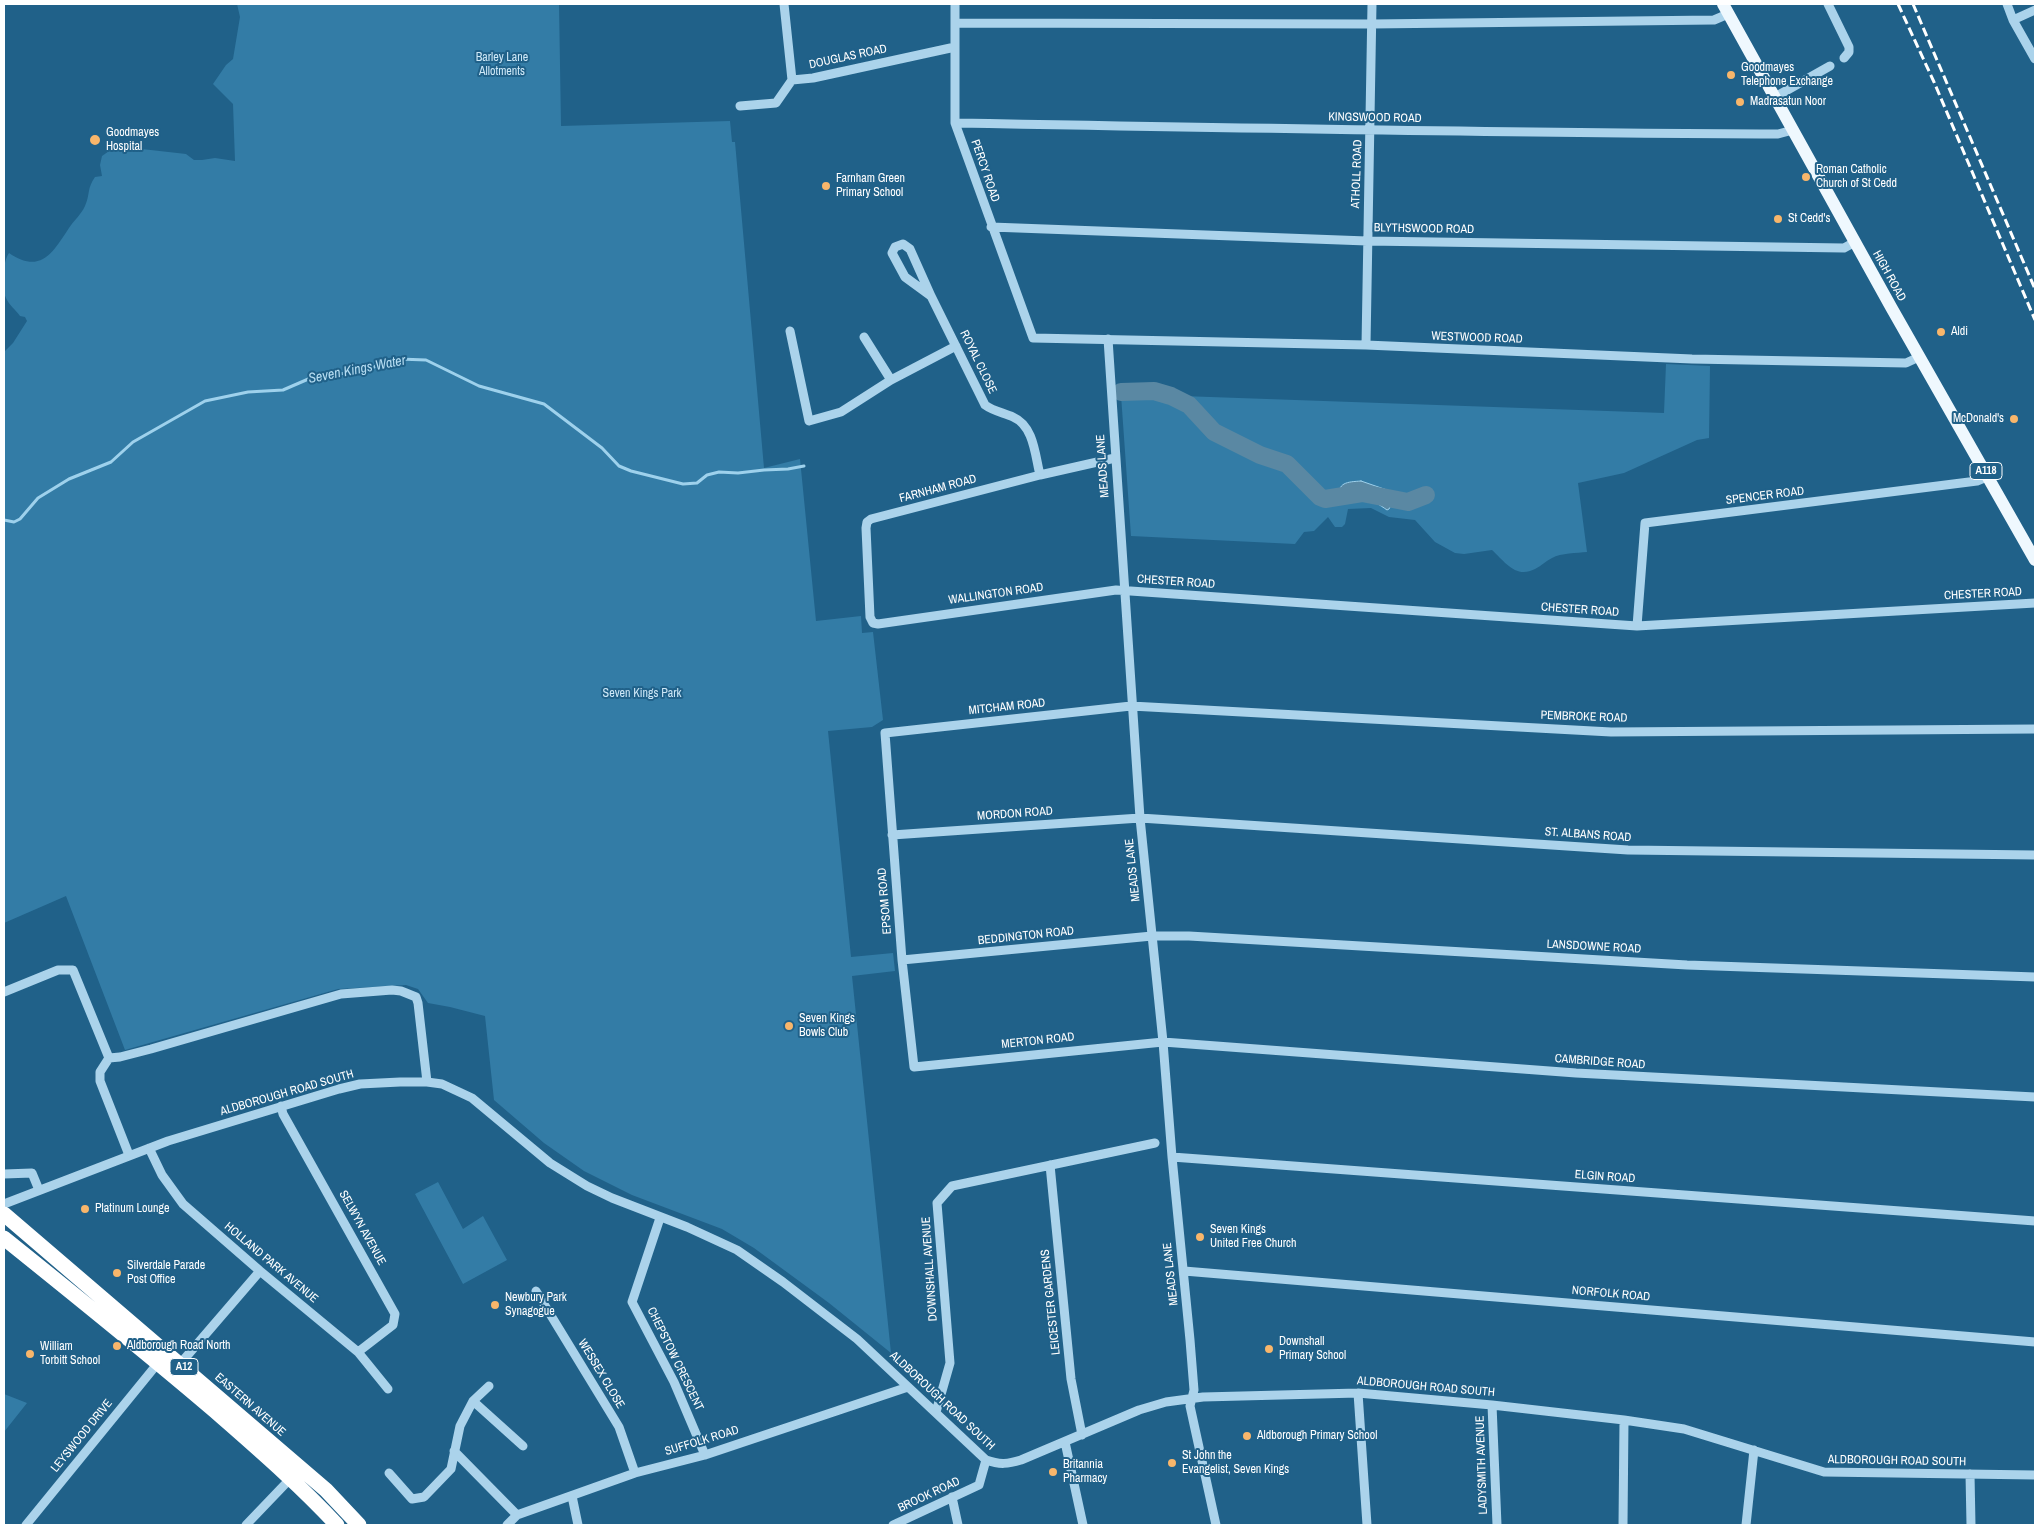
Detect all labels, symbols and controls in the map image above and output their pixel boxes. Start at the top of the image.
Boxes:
street label: DOUGLAS ROAD [808,42,888,72]
park label: Barley Lane Allotments [476,51,528,79]
place label: Goodmayes Telephone Exchange [1741,61,1833,89]
marker: Goodmayes Telephone Exchange [1725,69,1737,81]
place label: Madrasatun Noor [1750,95,1826,109]
marker: Madrasatun Noor [1734,96,1746,108]
street label: KINGSWOOD ROAD [1328,110,1422,126]
place label: Goodmayes Hospital [106,126,159,154]
marker: Goodmayes Hospital [88,133,102,147]
street label: PERCY ROAD [968,138,1002,204]
street label: ATHOLL ROAD [1349,139,1365,209]
place label: Roman Catholic Church of St Cedd [1816,163,1897,191]
marker: Roman Catholic Church of St Cedd [1800,171,1812,183]
place label: Farnham Green Primary School [836,172,905,200]
marker: Farnham Green Primary School [820,180,832,192]
place label: St Cedd's [1788,212,1830,226]
marker: St Cedd's [1772,213,1784,225]
street label: BLYTHSWOOD ROAD [1374,221,1474,237]
street label: HIGH ROAD [1869,248,1909,304]
place label: Aldi [1951,325,1968,339]
marker: Aldi [1935,326,1947,338]
street label: ROYAL CLOSE [956,328,1000,396]
street label: WESTWOOD ROAD [1431,329,1523,347]
water label: Seven Kings Water [307,352,407,388]
place label: McDonald's [1953,412,2004,426]
marker: McDonald's [2008,413,2020,425]
street label: MEADS LANE [1094,434,1112,498]
road number: A118 [1970,462,2002,480]
street label: FARNHAM ROAD [898,472,978,506]
street label: SPENCER ROAD [1725,484,1805,508]
street label: CHESTER ROAD [1137,572,1215,592]
street label: WALLINGTON ROAD [948,580,1044,608]
street label: CHESTER ROAD [1944,585,2022,603]
street label: CHESTER ROAD [1541,600,1619,620]
park label: Seven Kings Park [603,687,681,701]
street label: MITCHAM ROAD [968,696,1046,718]
street label: PEMBROKE ROAD [1540,708,1628,726]
street label: MORDON ROAD [977,804,1053,824]
street label: ST. ALBANS ROAD [1544,825,1632,845]
street label: MEADS LANE [1123,838,1143,902]
street label: EPSOM ROAD [875,867,895,935]
street label: BEDDINGTON ROAD [977,924,1075,948]
street label: LANSDOWNE ROAD [1546,937,1642,957]
place label: Seven Kings Bowls Club [799,1012,855,1040]
marker: Seven Kings Bowls Club [783,1020,795,1032]
street label: MERTON ROAD [1001,1030,1075,1052]
street label: CAMBRIDGE ROAD [1554,1052,1646,1072]
street label: ALDBOROUGH ROAD SOUTH [219,1067,355,1119]
street label: ELGIN ROAD [1574,1168,1636,1186]
street label: SELWYN AVENUE [336,1188,388,1268]
place label: Platinum Lounge [95,1202,169,1216]
marker: Platinum Lounge [79,1203,91,1215]
street label: DOWNSHALL AVENUE [919,1216,941,1322]
street label: HOLLAND PARK AVENUE [221,1220,321,1306]
place label: Seven Kings United Free Church [1210,1223,1296,1251]
marker: Seven Kings United Free Church [1194,1231,1206,1243]
street label: MEADS LANE [1161,1242,1181,1306]
street label: LEICESTER GARDENS [1038,1248,1064,1356]
place label: Silverdale Parade Post Office [127,1259,205,1287]
marker: Silverdale Parade Post Office [111,1267,123,1279]
street label: NORFOLK ROAD [1571,1283,1651,1305]
place label: Newbury Park Synagogue [505,1291,567,1319]
marker: Newbury Park Synagogue [489,1299,501,1311]
street label: CHEPSTOW CRESCENT [644,1305,706,1413]
place label: Downshall Primary School [1279,1335,1346,1363]
street label: WESSEX CLOSE [575,1337,627,1411]
place label: Aldborough Road North [127,1339,230,1353]
place label: William Torbitt School [40,1340,100,1368]
marker: Aldborough Road North [111,1340,123,1352]
marker: Downshall Primary School [1263,1343,1275,1355]
marker: William Torbitt School [24,1348,36,1360]
street label: ALDBOROUGH ROAD SOUTH [887,1349,997,1453]
road number: A12 [170,1358,198,1375]
street label: EASTERN AVENUE [212,1370,288,1440]
street label: ALDBOROUGH ROAD SOUTH [1356,1374,1496,1400]
street label: LEYSWOOD DRIVE [48,1397,116,1475]
street label: LADYSMITH AVENUE [1473,1415,1491,1515]
street label: SUFFOLK ROAD [663,1423,741,1459]
place label: Aldborough Primary School [1257,1429,1377,1443]
marker: Aldborough Primary School [1241,1430,1253,1442]
place label: St John the Evangelist, Seven Kings [1182,1449,1289,1477]
street label: ALDBOROUGH ROAD SOUTH [1828,1453,1966,1469]
marker: St John the Evangelist, Seven Kings [1166,1457,1178,1469]
place label: Britannia Pharmacy [1063,1458,1107,1486]
marker: Britannia Pharmacy [1047,1466,1059,1478]
street label: BROOK ROAD [896,1474,962,1516]

